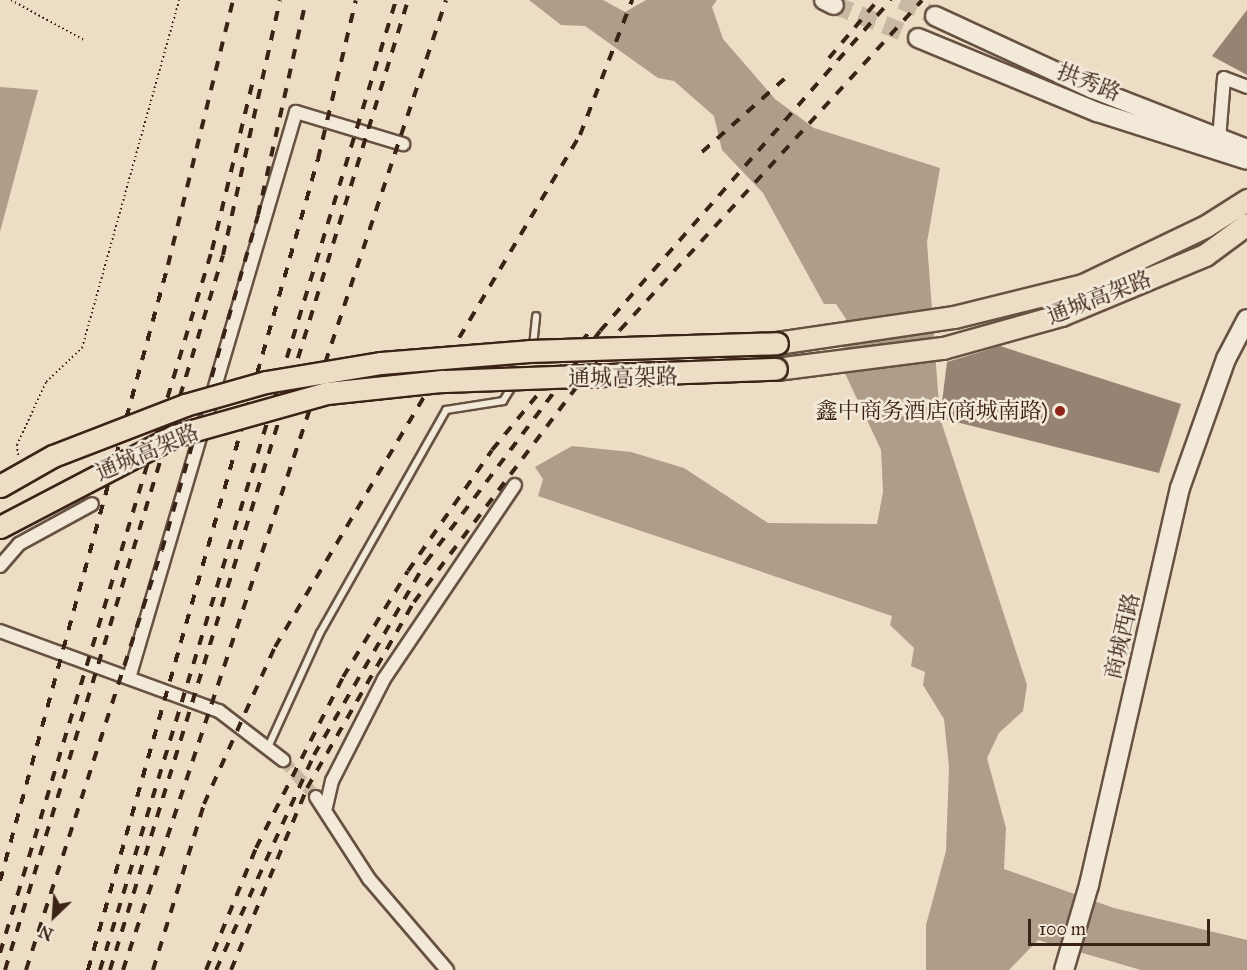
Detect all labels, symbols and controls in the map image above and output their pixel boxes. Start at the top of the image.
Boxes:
street label: 拱秀路 [1053,58,1125,106]
street label: 通城高架路 [1043,265,1155,329]
street label: 通城高架路 [568,363,678,391]
place label: 鑫中商务酒店(商城南路) [816,398,1048,424]
marker: 鑫中商务酒店(商城南路) [1053,404,1067,418]
street label: 通城高架路 [91,418,203,486]
street label: 商城西路 [1099,590,1145,682]
north arrow [24,886,84,946]
scale bar [1031,907,1212,945]
text: 100 m [1039,918,1086,940]
text: N [36,921,56,944]

